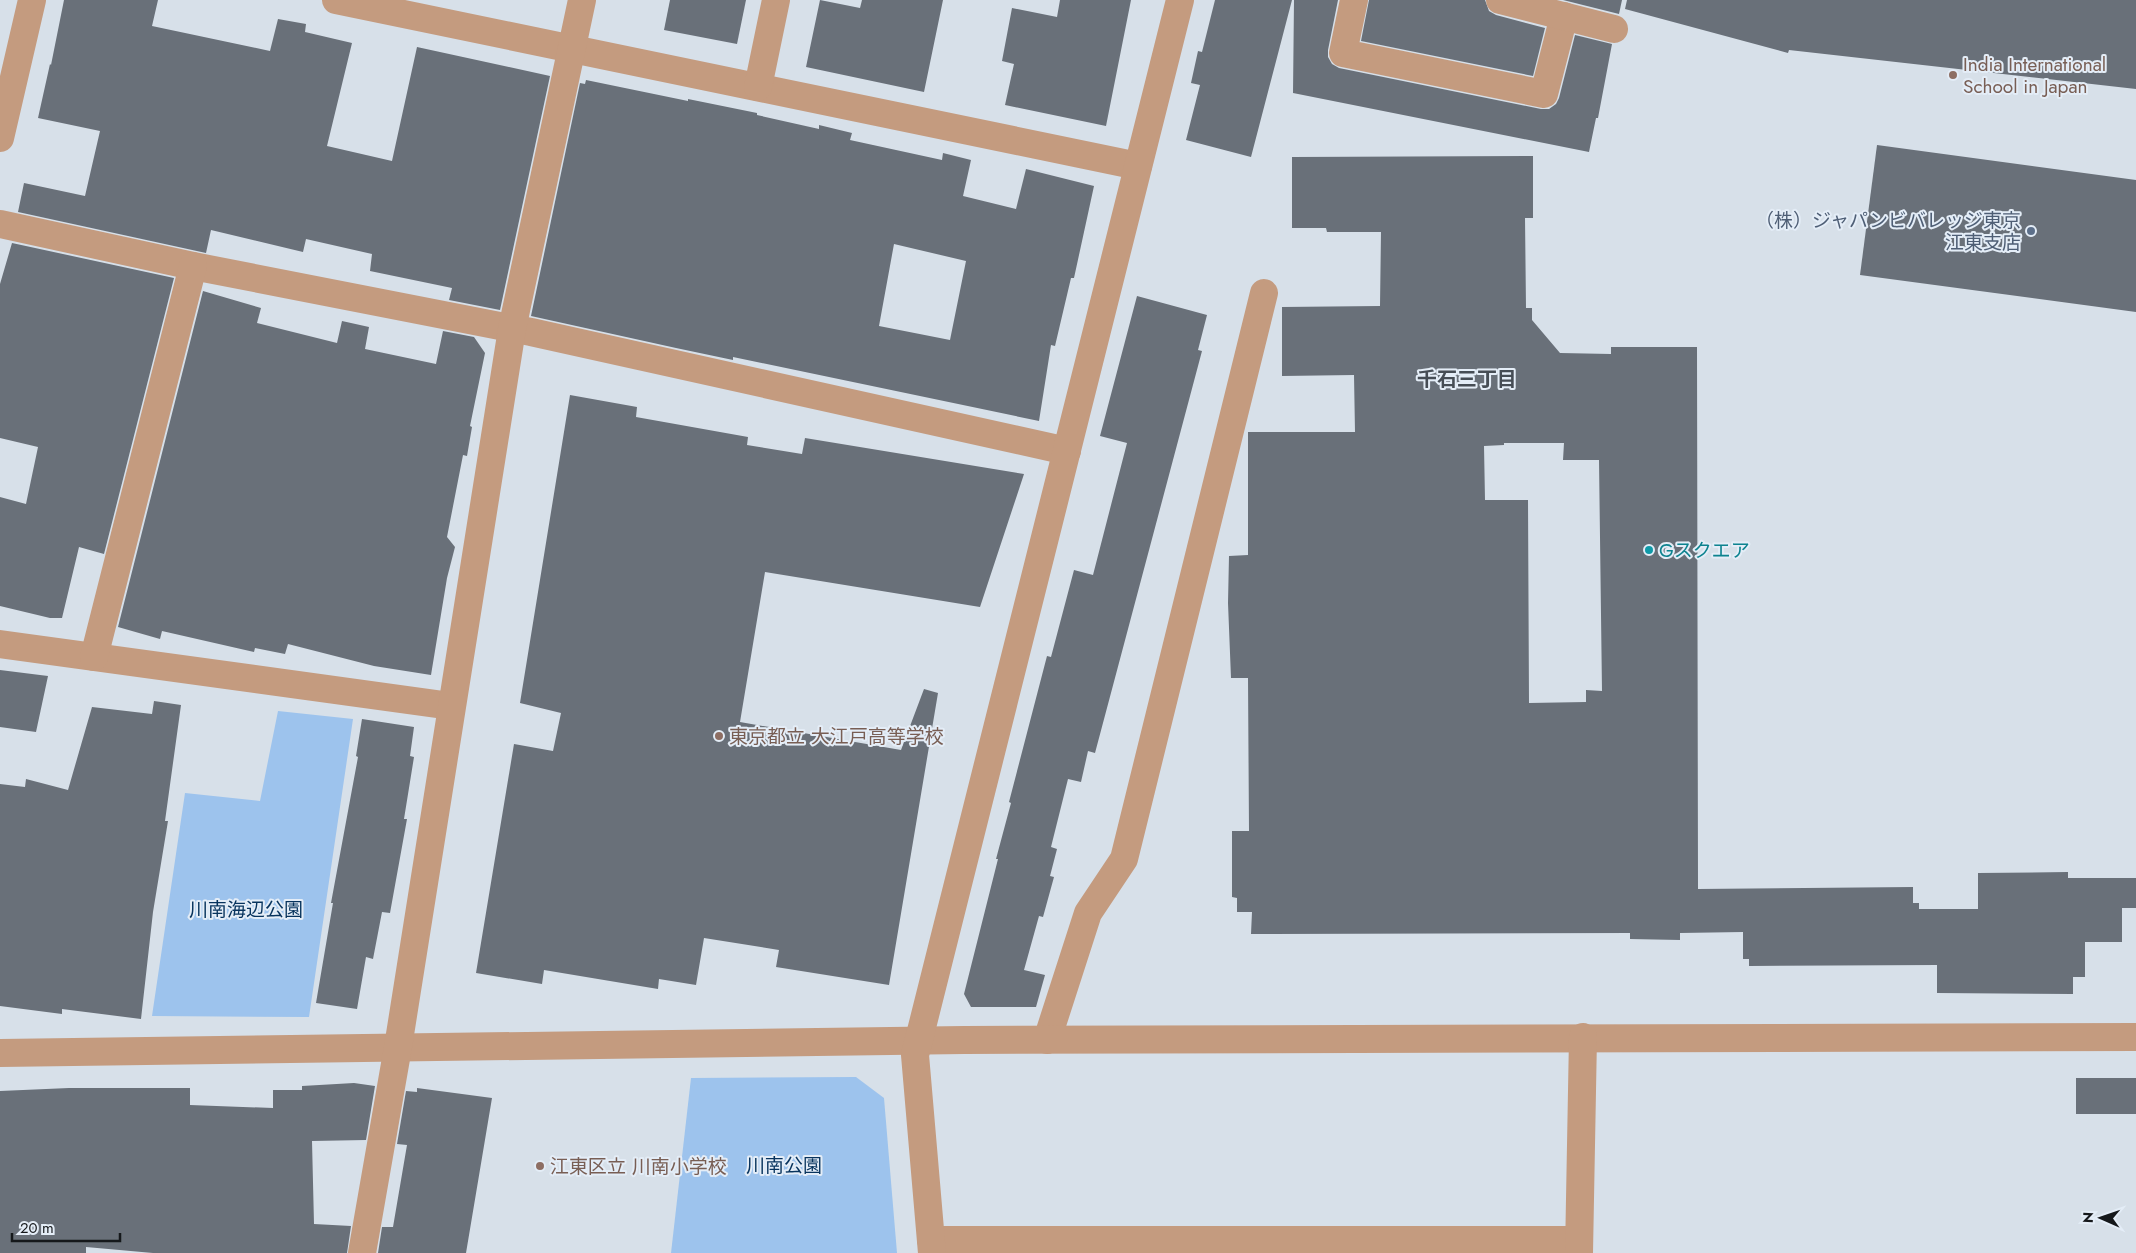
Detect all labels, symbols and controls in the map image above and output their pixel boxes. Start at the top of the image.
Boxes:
place label: India International School in Japan [1963,51,2106,100]
marker: India International School in Japan [1947,69,1959,81]
place label: （株）ジャパンビバレッジ東京 江東支店 [1755,207,2021,256]
marker: （株）ジャパンビバレッジ東京 江東支店 [2025,225,2037,237]
district label: 千石三丁目 [1417,365,1517,394]
place label: Gスクエア [1659,537,1750,564]
marker: Gスクエア [1643,544,1655,556]
place label: 東京都立 大江戸高等学校 [729,723,944,750]
marker: 東京都立 大江戸高等学校 [713,730,725,742]
park label: 川南海辺公園 [189,896,303,923]
park label: 川南公園 [746,1152,822,1179]
place label: 江東区立 川南小学校 [550,1153,727,1180]
marker: 江東区立 川南小学校 [534,1160,546,1172]
north arrow [2076,1193,2126,1243]
scale bar [12,1210,120,1242]
text: N [2078,1212,2098,1223]
text: 20 m [20,1217,54,1239]

